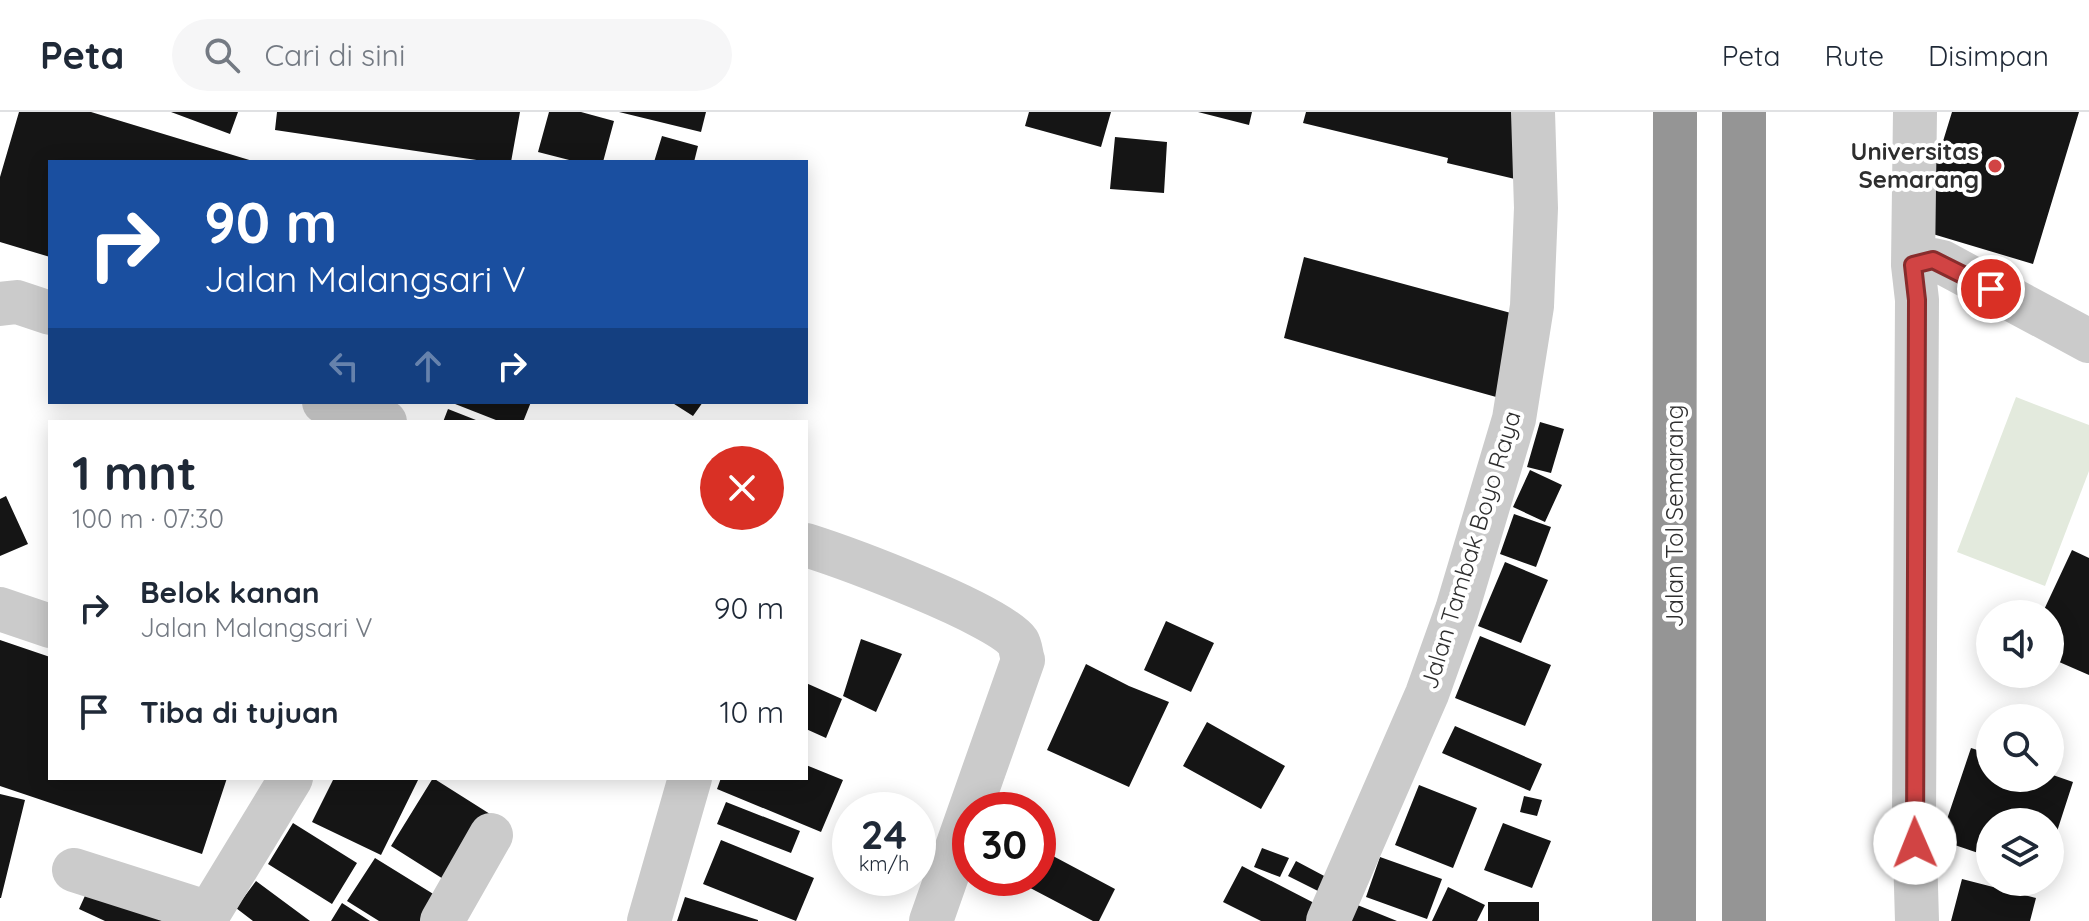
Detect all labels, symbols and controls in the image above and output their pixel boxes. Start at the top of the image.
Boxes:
search box [172,19,732,91]
text: Peta [40,31,124,79]
icon: search [200,33,244,77]
text: Cari di sini [264,36,405,74]
text: Peta [1722,38,1781,73]
text: Rute [1825,38,1884,73]
text: Disimpan [1928,38,2049,73]
place label: Universitas Semarang [1850,136,1979,194]
marker: Universitas Semarang [1986,157,2004,175]
text: 90 m [204,187,338,257]
icon: right [72,192,176,296]
pin [1957,255,2025,323]
text: Jalan Malangsari V [204,256,526,301]
icon: arrive [1969,267,2013,311]
icon: left [322,344,366,388]
icon: ahead [406,344,450,388]
icon: right [490,344,534,388]
street label: Jalan Tol Semarang [1659,405,1689,627]
street label: Jalan Tambak Boyo Raya [1413,407,1527,692]
text: 1 mnt [72,442,197,502]
button: close [700,446,784,530]
text: 100 m · 07:30 [72,502,224,535]
text: Belok kanan [140,573,320,611]
icon: right [72,586,116,630]
text: 90 m [714,589,784,627]
map controls [1976,600,2064,896]
button: sound [1976,600,2064,688]
text: Jalan Malangsari V [140,611,373,644]
icon: arrive [72,690,116,734]
text: Tiba di tujuan [140,693,339,731]
text: 10 m [720,693,784,731]
button: search [1976,704,2064,792]
speed limit sign: 30 [952,792,1056,896]
position arrow [1873,801,1957,885]
button: layers [1976,808,2064,896]
text: 24 [861,809,907,859]
text: km/h [859,851,909,876]

